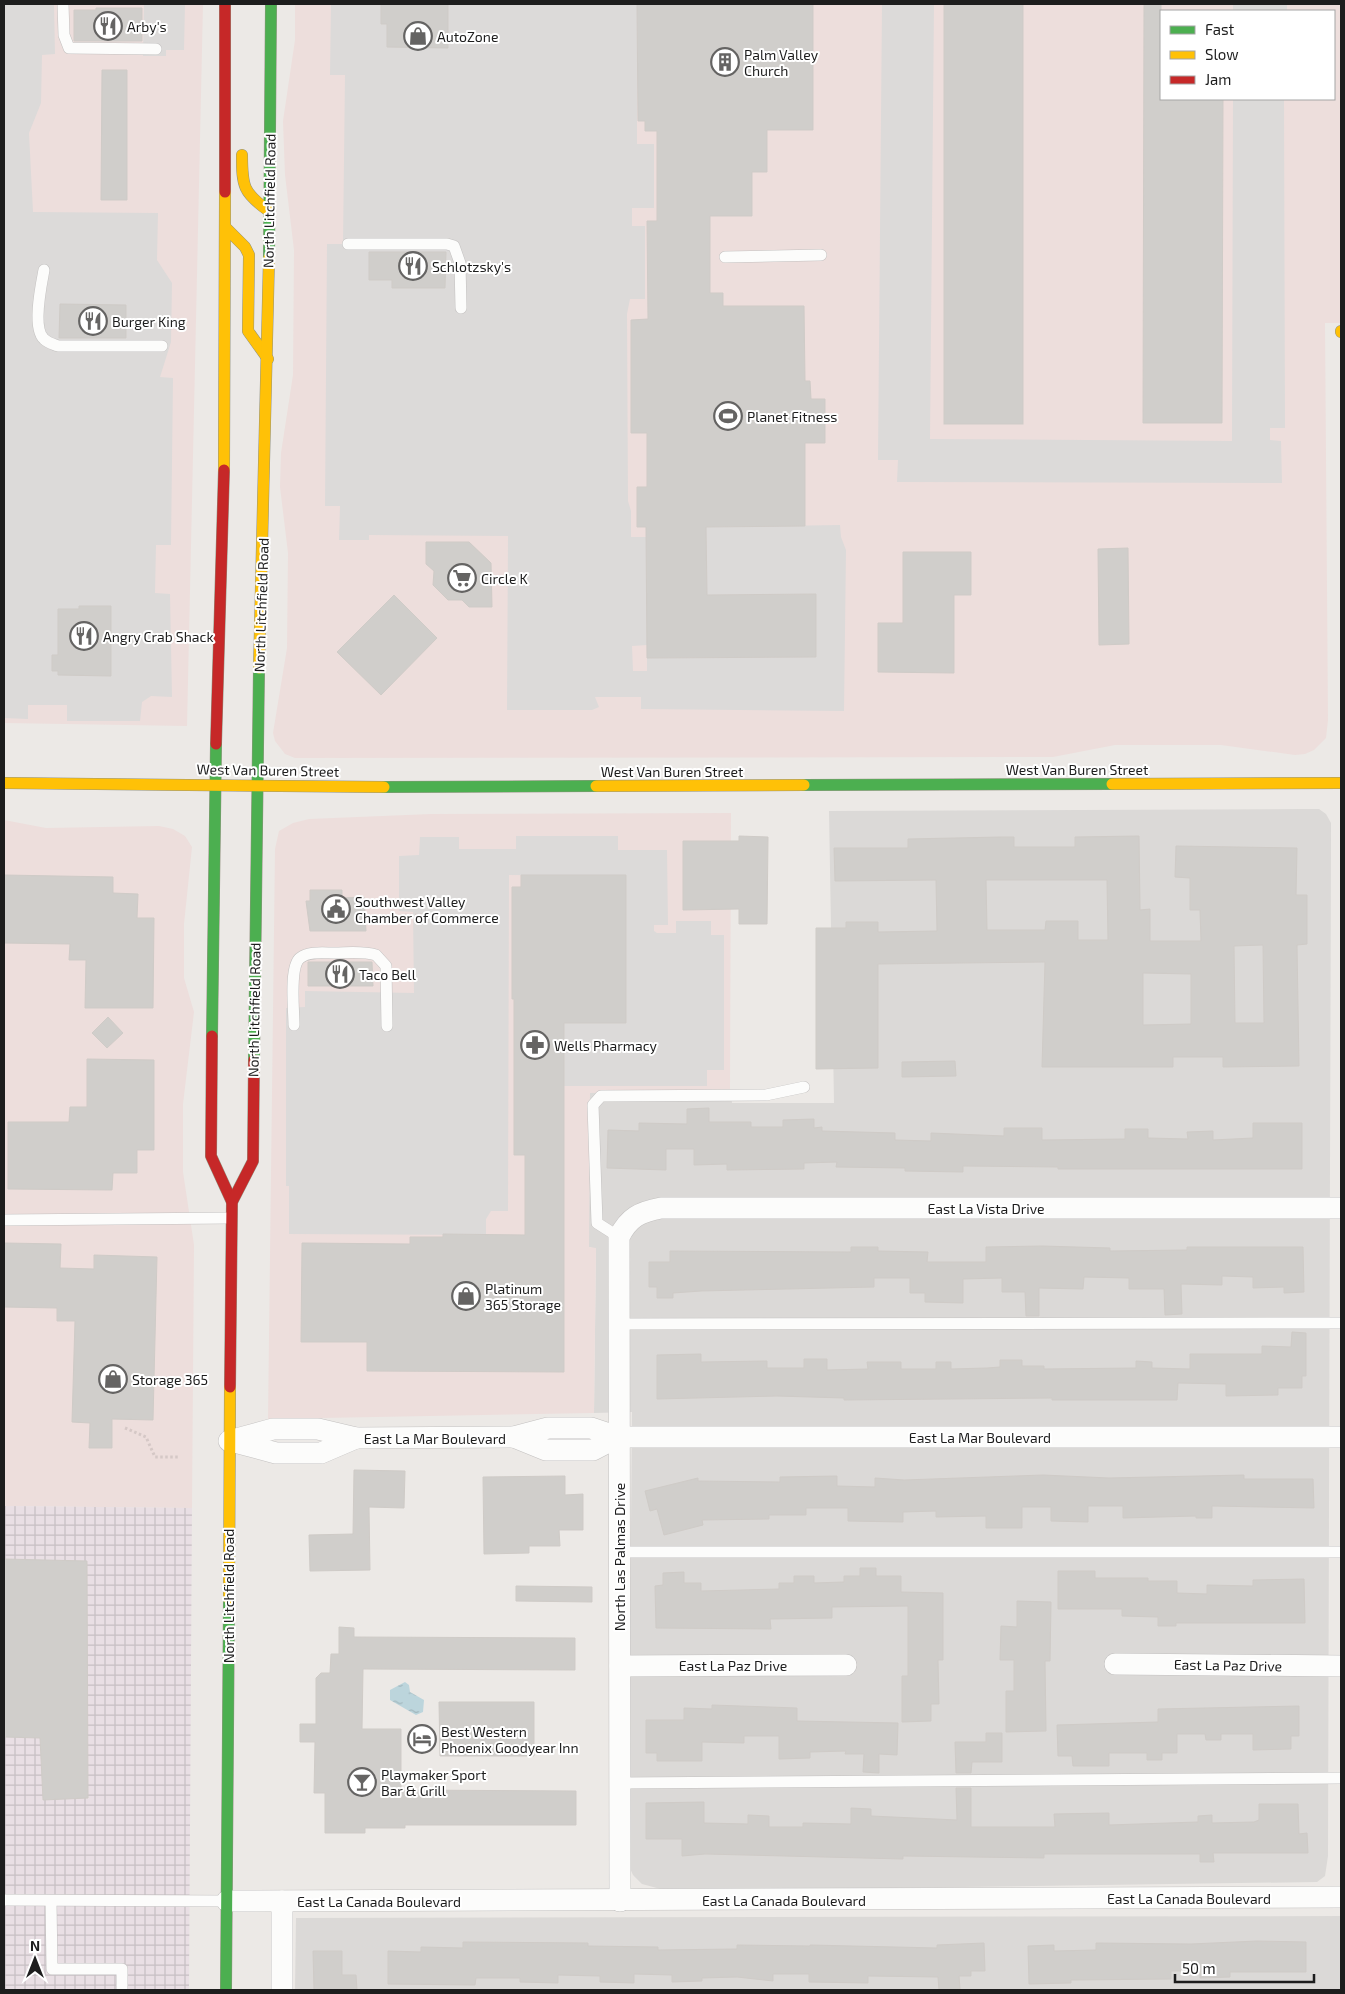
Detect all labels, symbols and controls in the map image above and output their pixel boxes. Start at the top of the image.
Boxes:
legend [1160,10,1335,100]
restaurant icon: Arby's [93,11,123,41]
place label: Arby's [127,18,167,35]
text: Fast [1205,20,1235,38]
shop icon: AutoZone [403,21,433,51]
place label: AutoZone [437,28,498,45]
text: Slow [1205,45,1239,63]
place label: Palm Valley Church [744,46,819,79]
building icon: Palm Valley Church [710,47,740,77]
text: Jam [1205,70,1231,88]
street label: North Litchfield Road [259,134,279,268]
restaurant icon: Schlotzsky's [398,251,428,281]
place label: Schlotzsky's [432,258,511,275]
restaurant icon: Burger King [78,306,108,336]
place label: Burger King [112,313,186,330]
sports icon: Planet Fitness [713,401,743,431]
place label: Planet Fitness [747,408,837,425]
street label: North Litchfield Road [250,537,272,673]
supermarket icon: Circle K [447,563,477,593]
place label: Circle K [481,570,529,587]
restaurant icon: Angry Crab Shack [69,621,99,651]
place label: Angry Crab Shack [103,628,214,645]
street label: West Van Buren Street [197,760,339,780]
street label: West Van Buren Street [1006,761,1148,778]
street label: West Van Buren Street [601,763,743,780]
place label: Southwest Valley Chamber of Commerce [355,893,499,926]
public building icon: Southwest Valley Chamber of Commerce [321,894,351,924]
street label: North Litchfield Road [244,943,264,1077]
restaurant icon: Taco Bell [325,959,355,989]
place label: Taco Bell [359,966,417,983]
pharmacy icon: Wells Pharmacy [520,1030,550,1060]
place label: Wells Pharmacy [554,1037,658,1054]
street label: East La Vista Drive [927,1200,1045,1217]
place label: Platinum 365 Storage [485,1280,561,1313]
shop icon: Platinum 365 Storage [451,1281,481,1311]
shop icon: Storage 365 [98,1364,128,1394]
place label: Storage 365 [132,1371,208,1388]
street label: East La Mar Boulevard [909,1429,1051,1446]
street label: East La Mar Boulevard [364,1430,506,1447]
street label: North Las Palmas Drive [611,1483,628,1631]
street label: North Litchfield Road [220,1529,237,1663]
street label: East La Paz Drive [1174,1656,1282,1674]
street label: East La Paz Drive [679,1657,787,1674]
place label: Best Western Phoenix Goodyear Inn [441,1723,579,1756]
hotel icon: Best Western Phoenix Goodyear Inn [407,1724,437,1754]
place label: Playmaker Sport Bar & Grill [381,1766,486,1799]
bar icon: Playmaker Sport Bar & Grill [347,1767,377,1797]
street label: East La Canada Boulevard [1107,1890,1271,1907]
street label: East La Canada Boulevard [702,1892,866,1909]
street label: East La Canada Boulevard [297,1893,461,1910]
north arrow [10,1934,60,1984]
text: N [30,1937,40,1954]
scale bar [1175,1952,1314,1984]
text: 50 m [1182,1959,1216,1977]

